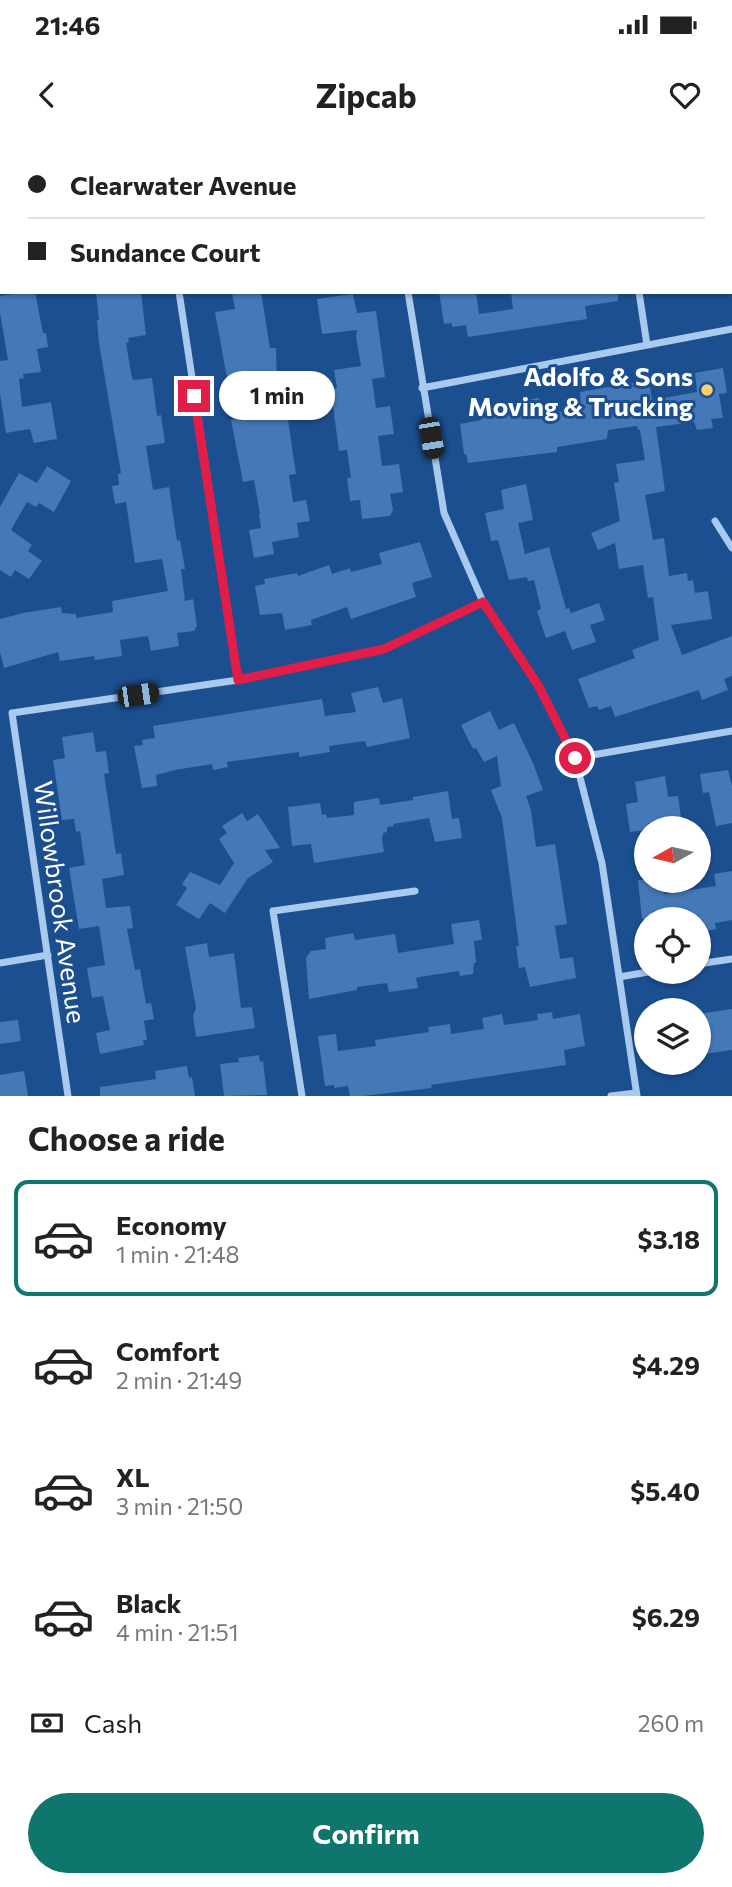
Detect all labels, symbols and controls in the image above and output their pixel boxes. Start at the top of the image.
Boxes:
text: 21:46 [35,9,100,40]
text: Zipcab [315,75,417,115]
icon: back [28,76,66,114]
icon: heart [666,76,704,114]
text: Clearwater Avenue [70,169,297,200]
text: Sundance Court [70,236,261,267]
place label: Adolfo & Sons Moving & Trucking [468,360,693,421]
callout: 1 min [218,372,334,420]
route end [178,380,210,412]
text: 1 min [250,381,304,409]
marker: Adolfo & Sons Moving & Trucking [699,382,715,398]
car [418,415,445,461]
car [116,682,161,708]
route start [559,742,591,774]
street label: Willowbrook Avenue [29,779,93,1025]
north arrow [634,816,710,892]
map controls [634,816,711,1075]
button: locate [634,907,711,984]
button: layers [634,998,711,1075]
text: Choose a ride [28,1118,225,1158]
icon: car [32,1207,95,1270]
text: Economy [116,1209,227,1240]
text: $3.18 [637,1223,700,1254]
text: 1 min · 21:48 [116,1240,239,1268]
icon: car [32,1333,95,1396]
text: Comfort [116,1335,219,1366]
text: $4.29 [632,1349,700,1380]
text: 2 min · 21:49 [116,1366,242,1394]
icon: car [32,1459,95,1522]
text: XL [116,1461,150,1492]
text: $5.40 [630,1475,700,1506]
text: 3 min · 21:50 [116,1492,243,1520]
icon: car [32,1585,95,1648]
text: Black [116,1587,182,1618]
text: $6.29 [632,1601,700,1632]
text: 4 min · 21:51 [116,1618,239,1646]
icon: cash [28,1704,66,1742]
text: Cash [84,1707,142,1738]
text: 260 m [638,1709,704,1737]
button: Confirm [28,1793,704,1873]

